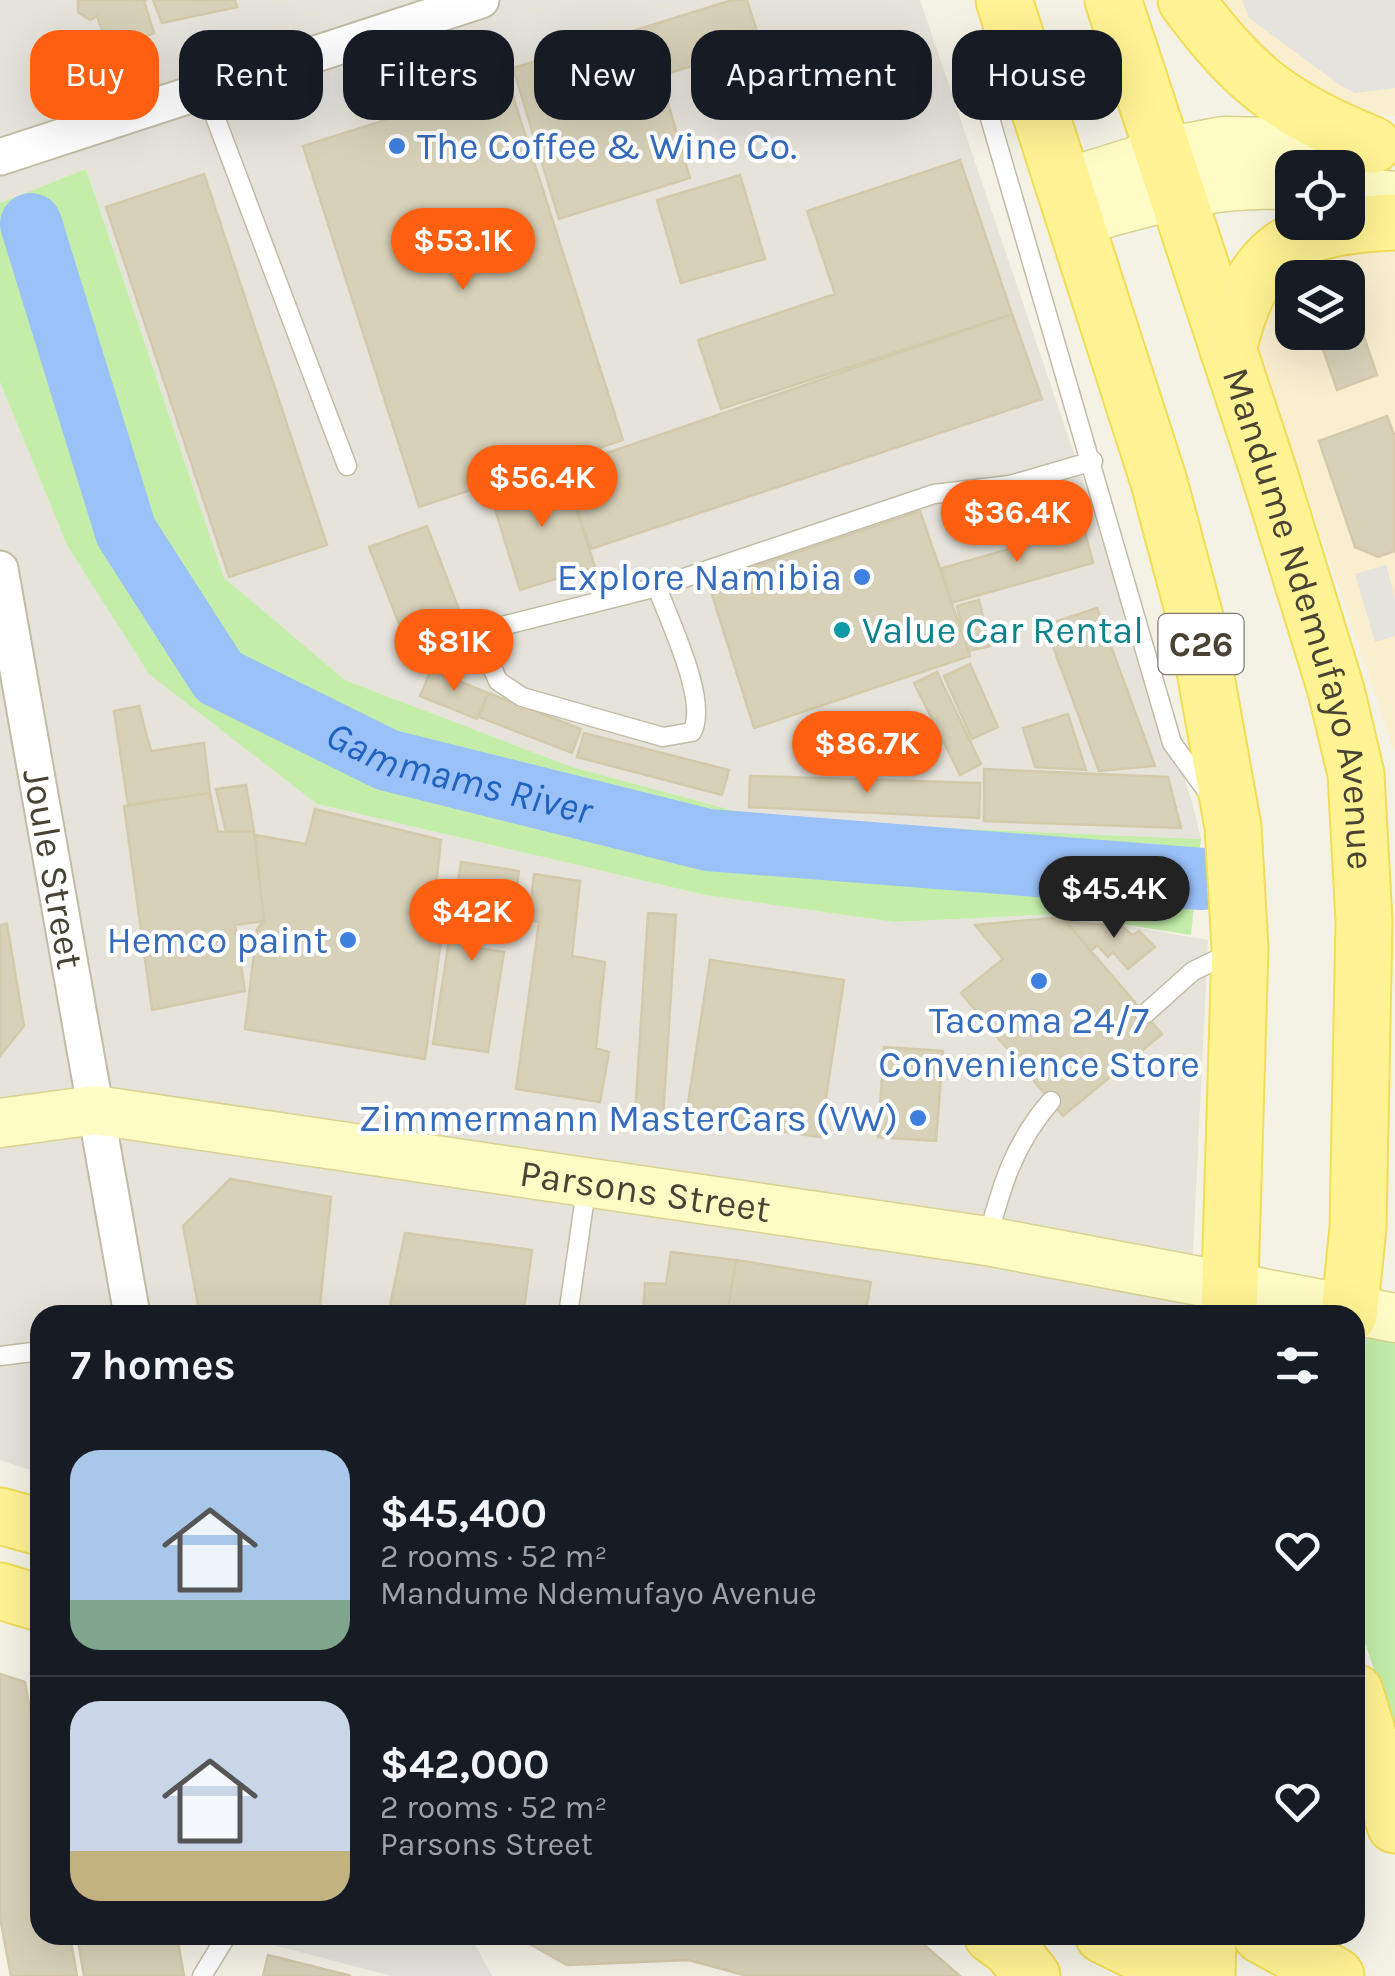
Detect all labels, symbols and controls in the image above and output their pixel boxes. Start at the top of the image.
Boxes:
chip: Buy [30,30,159,120]
chip: Rent [179,30,323,120]
chip: Filters [343,30,514,120]
chip: New [534,30,671,120]
chip: Apartment [691,30,932,120]
chip: House [952,30,1122,120]
place label: The Coffee & Wine Co. [417,124,797,169]
marker: The Coffee & Wine Co. [386,135,408,157]
map controls [1275,150,1365,350]
button: locate [1275,150,1365,240]
pin: $53.1K [382,208,544,293]
text: $53.1K [413,222,513,259]
button: layers [1275,260,1365,350]
street label: Mandume Ndemufayo Avenue [1213,362,1384,871]
pin: $56.4K [461,445,623,530]
text: $56.4K [489,459,595,496]
pin: $36.4K [936,480,1098,565]
text: $36.4K [963,494,1071,531]
place label: Explore Namibia [557,555,842,600]
marker: Explore Namibia [851,566,873,588]
place label: Value Car Rental [862,608,1144,653]
pin: $81K [395,609,513,694]
road number: C26 [1158,614,1244,674]
marker: Value Car Rental [831,619,853,641]
text: $81K [416,623,492,660]
water label: Gammams River [319,710,598,834]
pin: $86.7K [786,711,948,796]
text: $86.7K [814,725,920,762]
street label: Joule Street [13,765,93,973]
pin: $45.4K [1033,856,1195,941]
text: $45.4K [1061,870,1167,907]
pin: $42K [413,879,531,964]
text: $42K [431,893,513,930]
place label: Hemco paint [106,918,328,963]
marker: Hemco paint [337,929,359,951]
marker: Tacoma 24/7 Convenience Store [1028,970,1050,992]
place label: Tacoma 24/7 Convenience Store [878,998,1200,1087]
place label: Zimmermann MasterCars (VW) [359,1096,898,1141]
marker: Zimmermann MasterCars (VW) [907,1107,929,1129]
street label: Parsons Street [517,1150,774,1231]
icon: filters [1270,1338,1325,1393]
text: 7 homes [70,1340,236,1390]
text: $45,400 [380,1488,547,1538]
icon: home [150,1490,270,1610]
icon: heart [1270,1523,1325,1578]
text: 2 rooms · 52 m² [380,1538,607,1575]
text: Mandume Ndemufayo Avenue [380,1575,817,1612]
text: $42,000 [380,1739,550,1789]
icon: home [150,1741,270,1861]
icon: heart [1270,1774,1325,1829]
text: 2 rooms · 52 m² [380,1789,607,1826]
text: Parsons Street [380,1826,593,1863]

